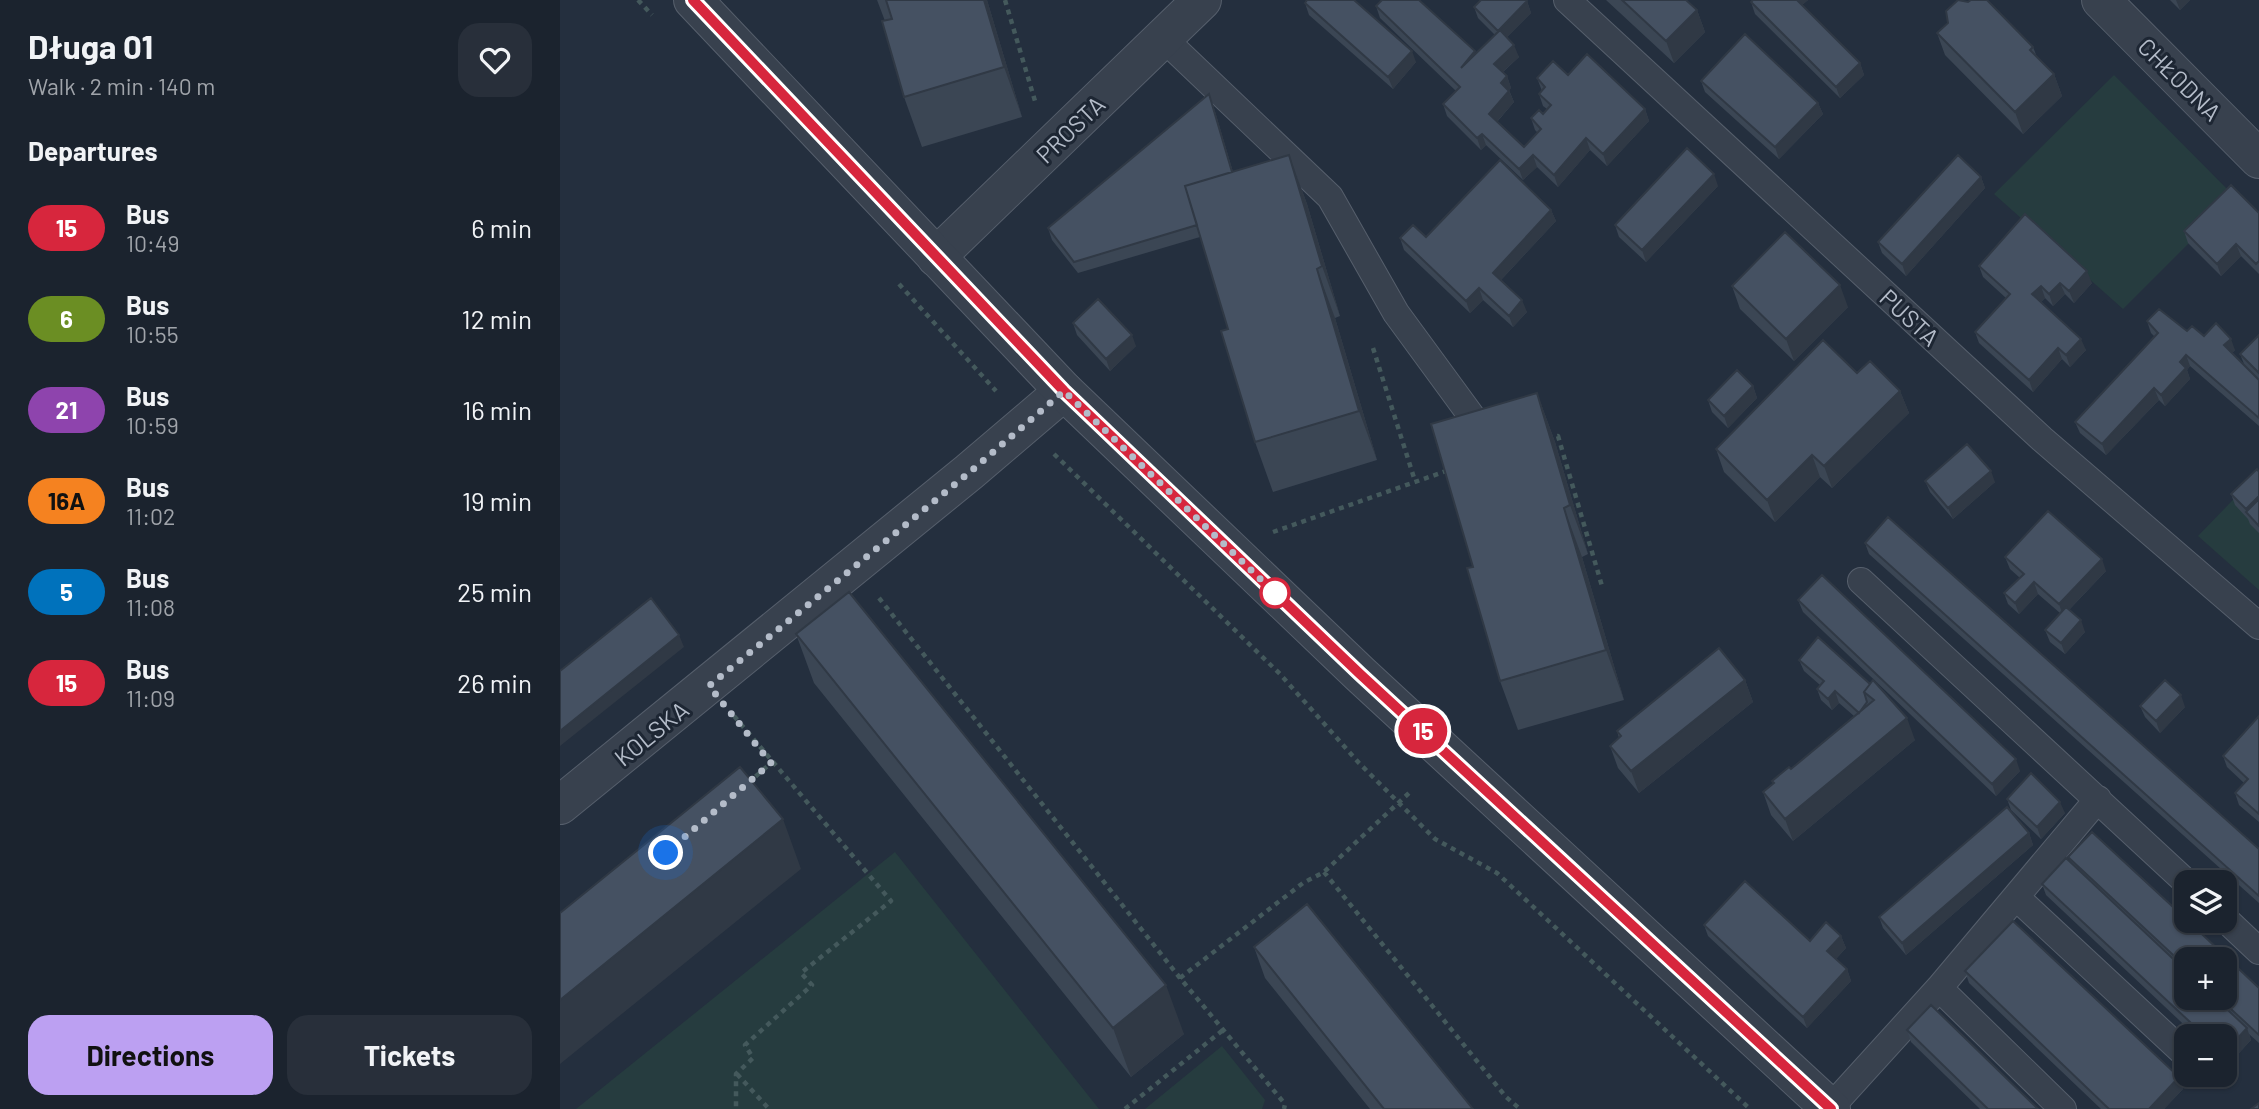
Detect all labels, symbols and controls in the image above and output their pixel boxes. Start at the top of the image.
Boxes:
button: heart [458,23,532,97]
text: Długa 01 [28,26,153,66]
street label: CHŁODNA [2133,32,2227,126]
text: Walk · 2 min · 140 m [28,72,215,100]
street label: PROSTA [1030,89,1110,169]
text: Departures [28,135,158,166]
text: Bus [126,198,169,229]
text: 6 min [471,212,532,243]
text: 15 [56,213,77,242]
text: 10:49 [126,229,180,257]
street label: PUSTA [1874,282,1946,352]
text: Bus [126,289,169,320]
text: 12 min [462,303,532,334]
text: 6 [60,304,73,333]
text: 10:55 [126,320,179,348]
text: Bus [126,380,169,411]
text: 16 min [462,394,532,425]
text: 21 [56,395,77,424]
text: 10:59 [126,411,179,439]
text: Bus [126,471,169,502]
text: 19 min [462,485,532,516]
text: 16A [48,486,85,515]
text: 11:02 [126,502,175,530]
text: Bus [126,562,169,593]
text: 25 min [457,576,532,607]
text: 5 [60,577,73,606]
unlabelled marker [1260,578,1290,608]
text: 11:08 [126,593,175,621]
text: Bus [126,653,169,684]
text: 26 min [457,667,532,698]
text: 15 [56,668,77,697]
text: 11:09 [126,684,175,712]
street label: KOLSKA [608,694,694,772]
line badge: 15 [1392,708,1454,754]
text: 15 [1412,716,1434,745]
your location [648,835,683,870]
map controls [2174,870,2237,1087]
button: layers [2174,870,2237,933]
button: + [2174,947,2237,1010]
button: Directions [28,1015,273,1095]
button: Tickets [287,1015,532,1095]
button: − [2174,1024,2237,1087]

